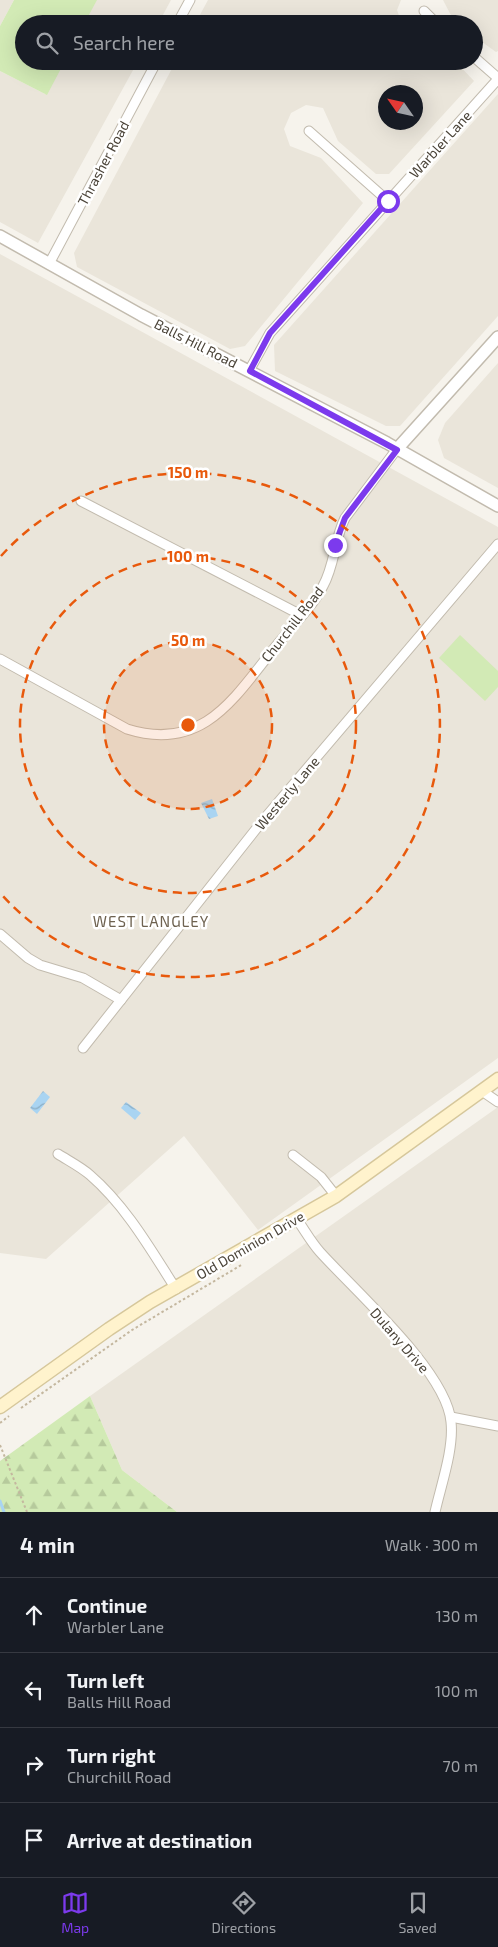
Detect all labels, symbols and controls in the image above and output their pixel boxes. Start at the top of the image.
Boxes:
search box [15,15,483,70]
icon: search [33,29,61,57]
text: Search here [73,31,175,54]
north arrow [378,85,423,130]
street label: Warbler Lane [405,107,475,181]
street label: Thrasher Road [74,118,132,208]
route start [377,190,400,213]
street label: Balls Hill Road [152,315,240,371]
text: 150 m [168,463,208,481]
route end [324,534,347,557]
text: 100 m [167,547,209,565]
street label: Churchill Road [257,583,327,665]
text: 50 m [171,631,205,649]
centre of rings [179,716,197,734]
street label: Westerly Lane [251,753,323,833]
district label: WEST LANGLEY [93,912,209,930]
street label: Old Dominion Drive [193,1207,307,1283]
street label: Dulany Drive [367,1304,433,1376]
text: 4 min [20,1532,75,1557]
text: Walk · 300 m [385,1535,478,1554]
text: Continue [67,1594,147,1617]
icon: ahead [20,1601,48,1629]
text: 130 m [436,1606,478,1625]
text: Warbler Lane [67,1617,164,1636]
text: Turn left [67,1669,144,1692]
icon: left [20,1676,48,1704]
text: 100 m [435,1681,478,1700]
text: Balls Hill Road [67,1692,171,1711]
text: Turn right [67,1744,155,1767]
icon: right [20,1751,48,1779]
text: 70 m [443,1756,478,1775]
text: Churchill Road [67,1767,171,1786]
icon: arrive [20,1826,48,1854]
text: Arrive at destination [67,1829,252,1852]
tab: Map [61,1889,89,1936]
tab: Directions [212,1889,276,1936]
tab: Saved [398,1889,437,1936]

